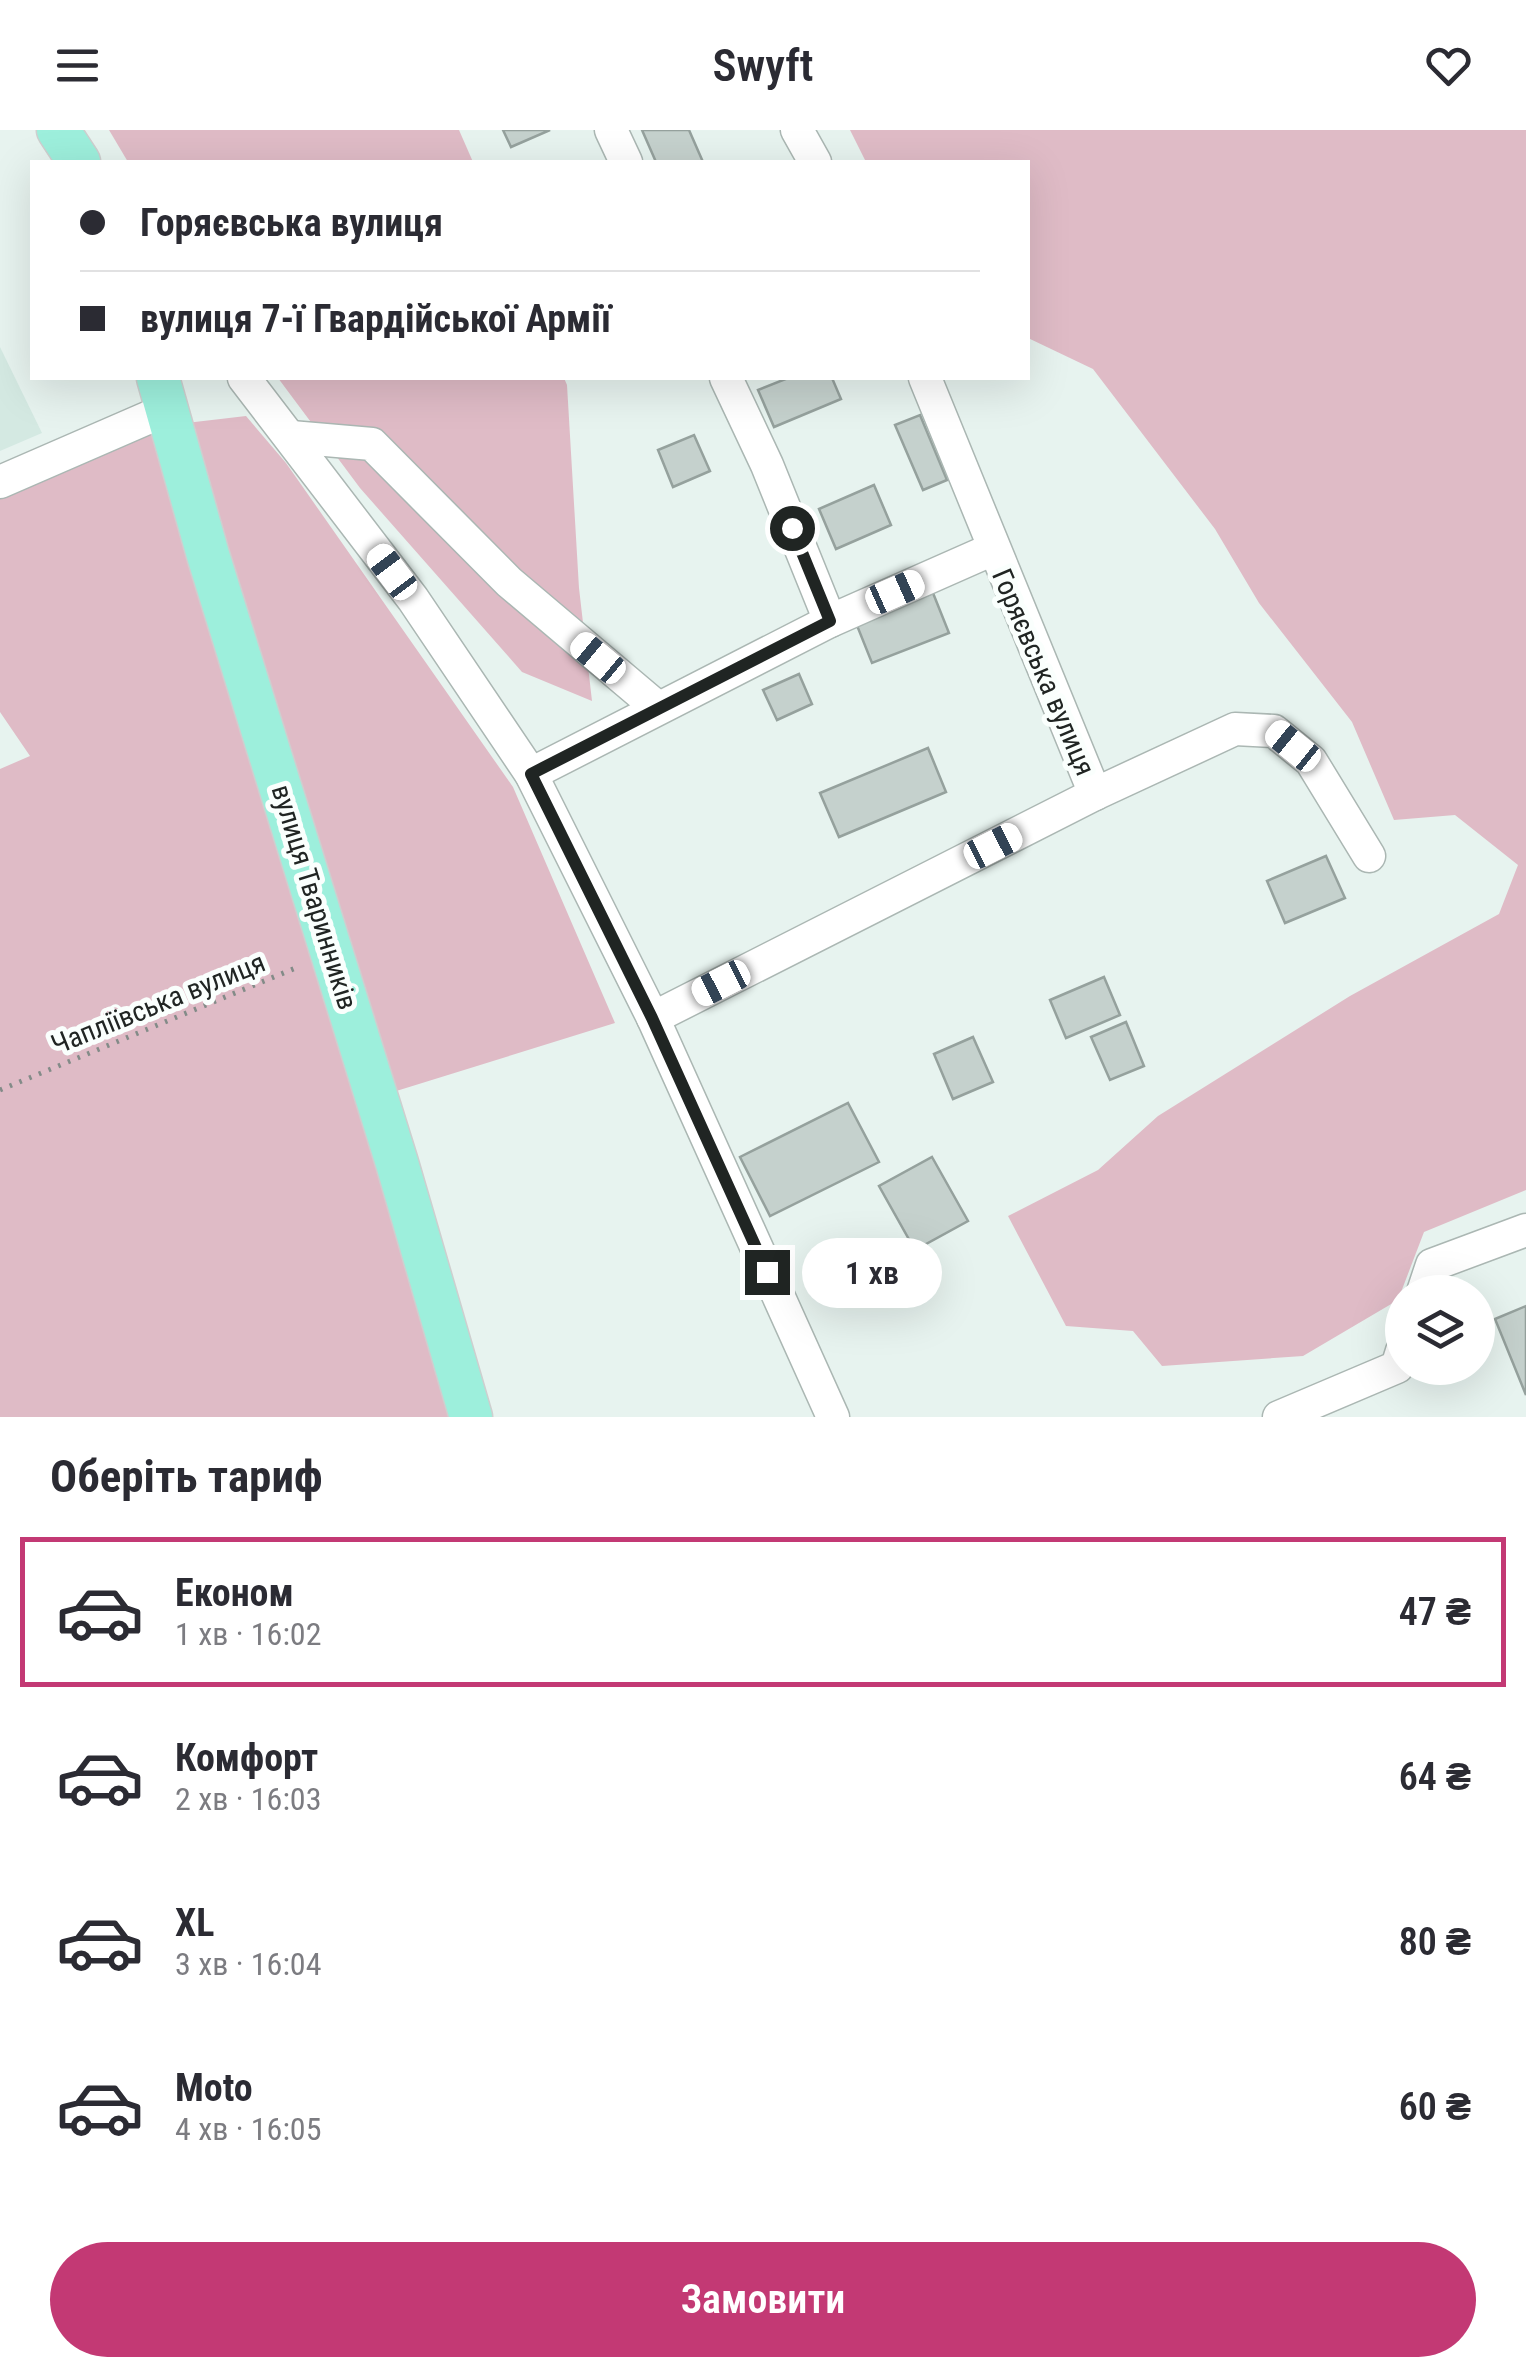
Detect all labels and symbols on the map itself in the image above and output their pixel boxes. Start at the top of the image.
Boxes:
route start [770,506,815,551]
car [362,539,422,605]
street label: Горяєвська вулиця [985,564,1102,781]
car [861,566,929,618]
car [565,627,631,689]
car [1260,715,1326,777]
street label: вулиця Тваринників [265,781,364,1014]
car [959,819,1027,873]
street label: Чапліївська вулиця [47,946,270,1061]
car [687,956,755,1010]
callout: 1 хв [802,1237,942,1307]
route end [745,1250,790,1295]

